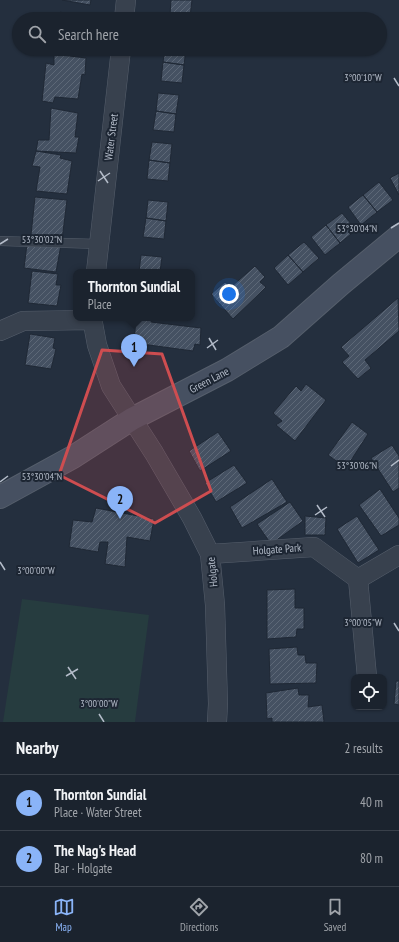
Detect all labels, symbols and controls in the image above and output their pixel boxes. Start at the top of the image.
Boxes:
search box [12,12,387,56]
icon: search [26,23,48,45]
text: Search here [58,25,119,44]
text: 3°00'10"W [344,71,382,84]
street label: Water Street [101,113,121,161]
text: 53°30'04"N [337,222,377,235]
text: 53°30'02"N [22,233,62,246]
popup [73,269,195,321]
text: Thornton Sundial [88,277,180,296]
your location [219,284,239,304]
text: Place [88,296,112,313]
pin: 1 [121,334,147,367]
street label: Green Lane [187,364,232,396]
text: 53°30'06"N [337,459,377,472]
text: 53°30'04"N [22,470,62,483]
pin: 2 [107,486,133,519]
street label: Holgate Park [252,540,302,558]
street label: Holgate [203,556,221,588]
text: 3°00'00"W [17,564,55,577]
text: 3°00'05"W [344,616,382,629]
map controls [351,674,387,710]
button: locate [351,674,387,710]
text: 3°00'00"W [80,697,118,710]
text: Nearby [16,737,59,759]
text: 2 results [344,740,383,757]
text: Thornton Sundial [54,785,146,804]
text: 1 [26,794,32,811]
text: 40 m [360,794,383,811]
text: Place · Water Street [54,804,142,821]
text: The Nag's Head [54,841,136,860]
text: 2 [26,850,32,867]
text: 80 m [360,850,383,867]
text: Bar · Holgate [54,860,112,877]
tab: Map [53,896,75,934]
tab: Directions [180,896,218,934]
tab: Saved [324,896,346,934]

